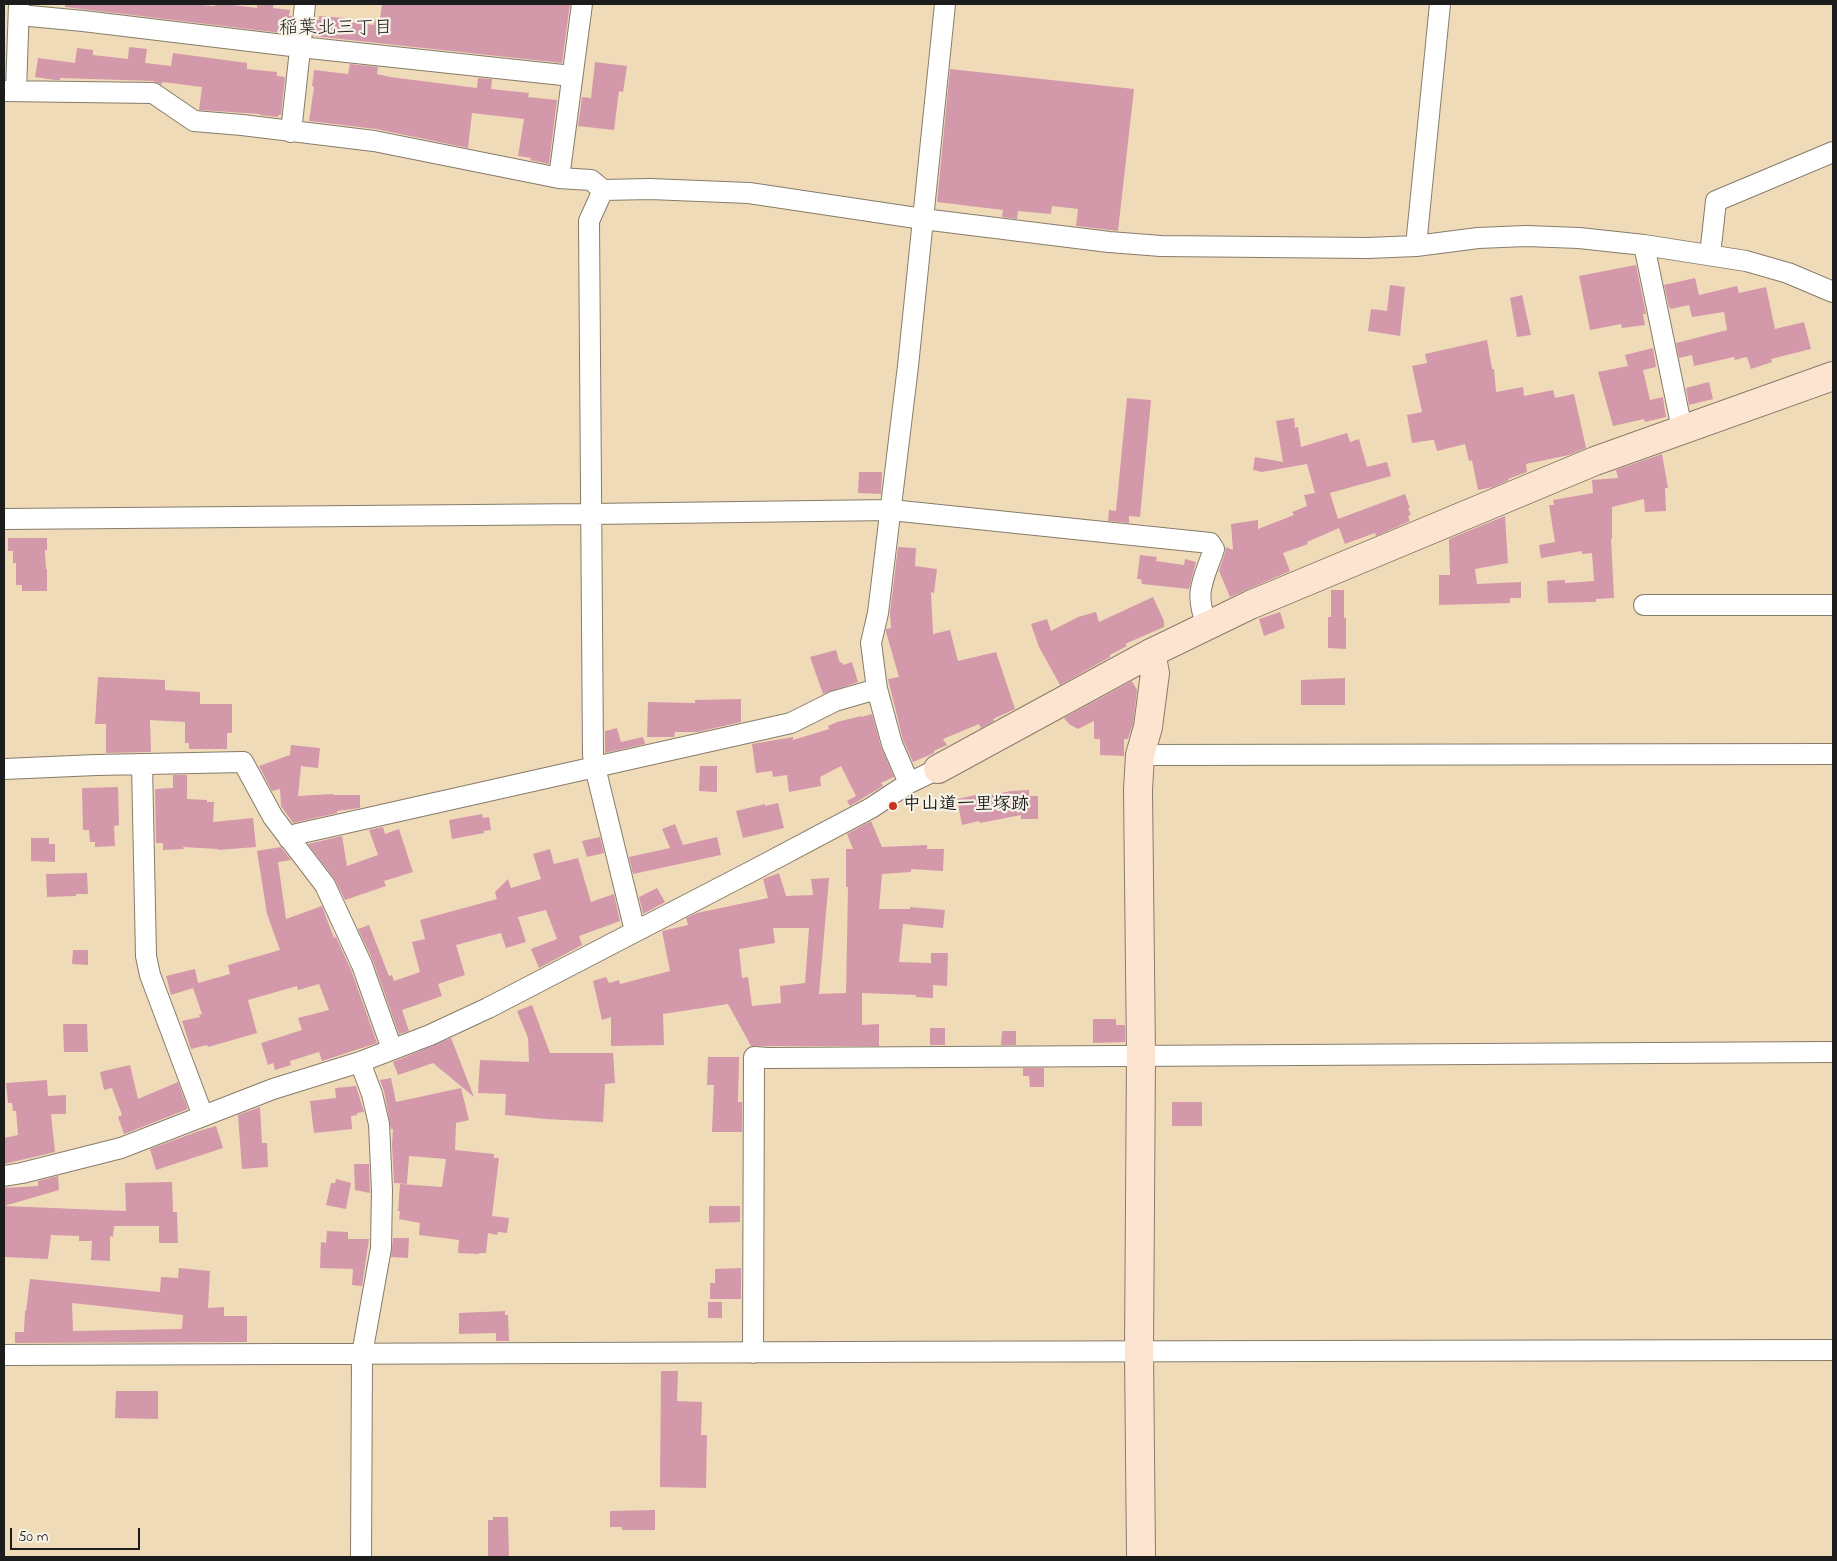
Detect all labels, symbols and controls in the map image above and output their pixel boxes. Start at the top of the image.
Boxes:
district label: 稲葉北三丁目 [279,19,393,41]
place label: 中山道一里塚跡 [903,795,1029,817]
marker: 中山道一里塚跡 [887,800,899,812]
scale bar [12,1518,142,1550]
text: 50 m [18,1526,48,1548]

